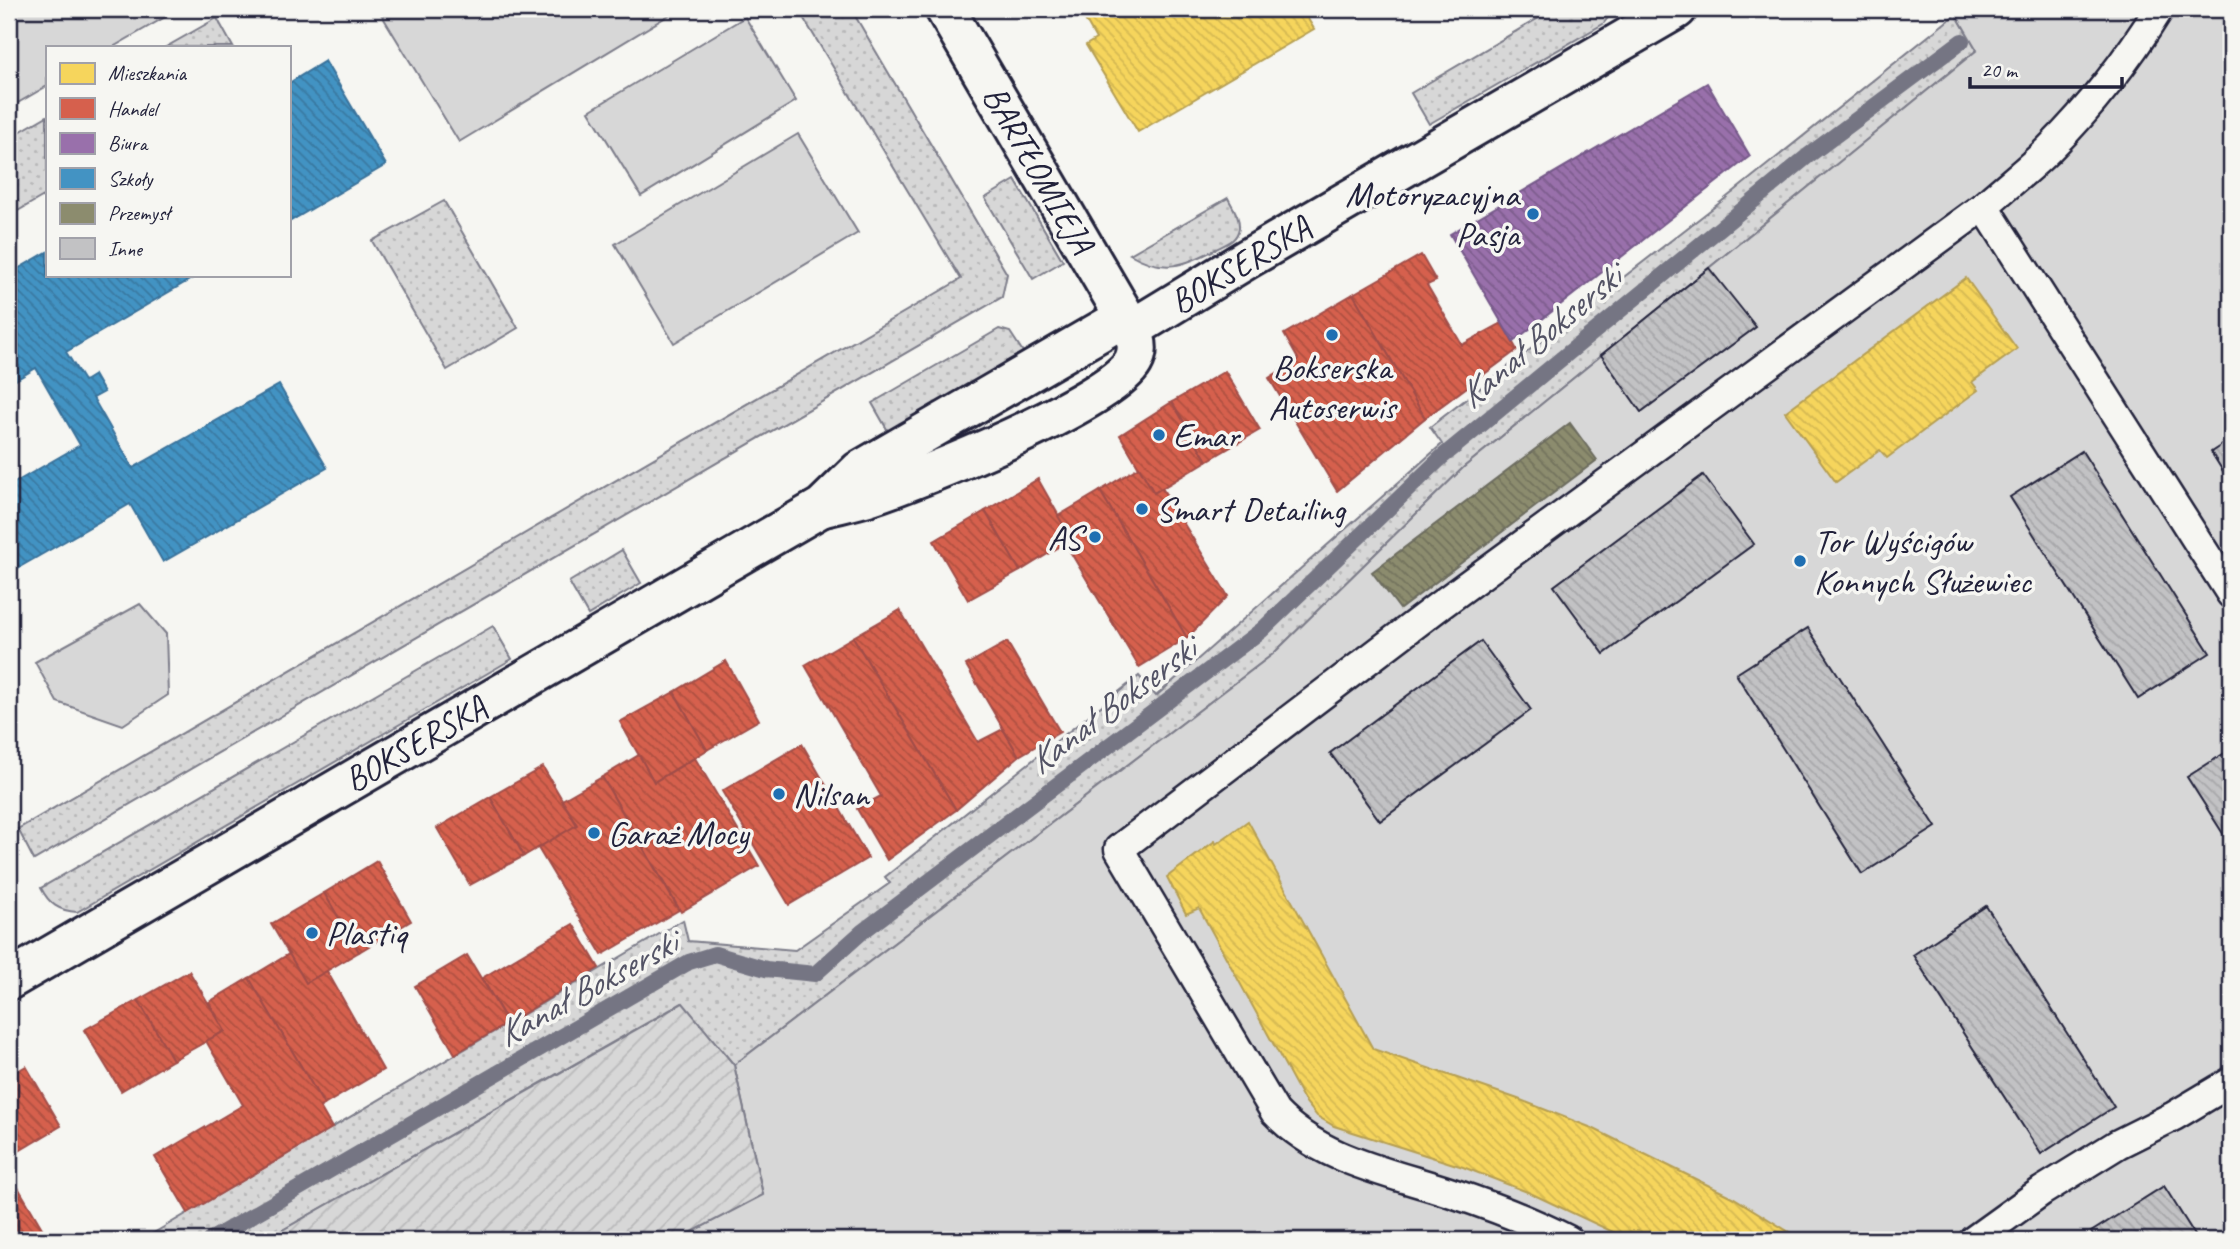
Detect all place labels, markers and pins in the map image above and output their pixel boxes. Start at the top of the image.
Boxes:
place label: Motoryzacyjna Pasja [1345,172,1522,257]
marker: Motoryzacyjna Pasja [1525,206,1541,222]
marker: Bokserska Autoserwis [1324,327,1340,343]
place label: Bokserska Autoserwis [1269,345,1399,430]
place label: Emar [1173,413,1241,458]
marker: Emar [1151,427,1167,443]
place label: Smart Detailing [1156,487,1347,532]
marker: Smart Detailing [1134,501,1150,517]
place label: AS [1048,515,1088,560]
place label: Tor Wyścigów Konnych Służewiec [1814,519,2033,604]
marker: AS [1087,529,1103,545]
marker: Tor Wyścigów Konnych Służewiec [1792,553,1808,569]
place label: Nilsan [793,772,871,817]
marker: Nilsan [771,786,787,802]
place label: Garaż Mocy [608,811,750,856]
marker: Garaż Mocy [586,825,602,841]
place label: Plastiq [326,911,409,956]
marker: Plastiq [304,925,320,941]

